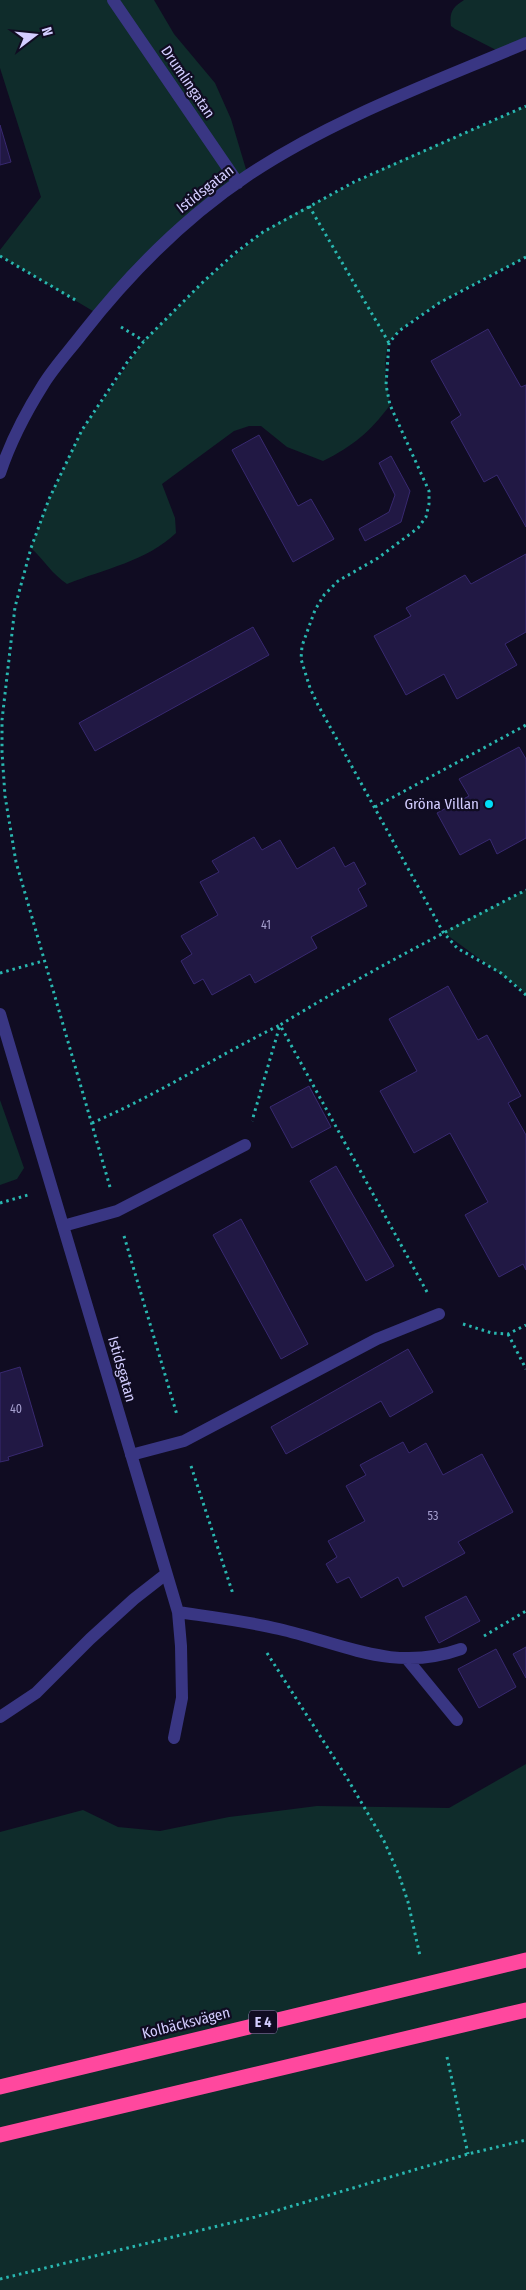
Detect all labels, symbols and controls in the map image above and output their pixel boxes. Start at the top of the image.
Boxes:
north arrow [10,10,60,60]
text: N [38,25,56,38]
street label: Drumlingatan [157,42,219,122]
street label: Istidsgatan [173,161,237,217]
place label: Gröna Villan [404,795,479,813]
marker: Gröna Villan [483,798,495,810]
house number: 41 [261,918,271,932]
street label: Istidsgatan [104,1334,140,1404]
house number: 40 [10,1402,22,1416]
house number: 53 [428,1509,438,1523]
street label: Kolbäcksvägen [140,2003,232,2043]
road number: E 4 [249,2010,277,2034]

